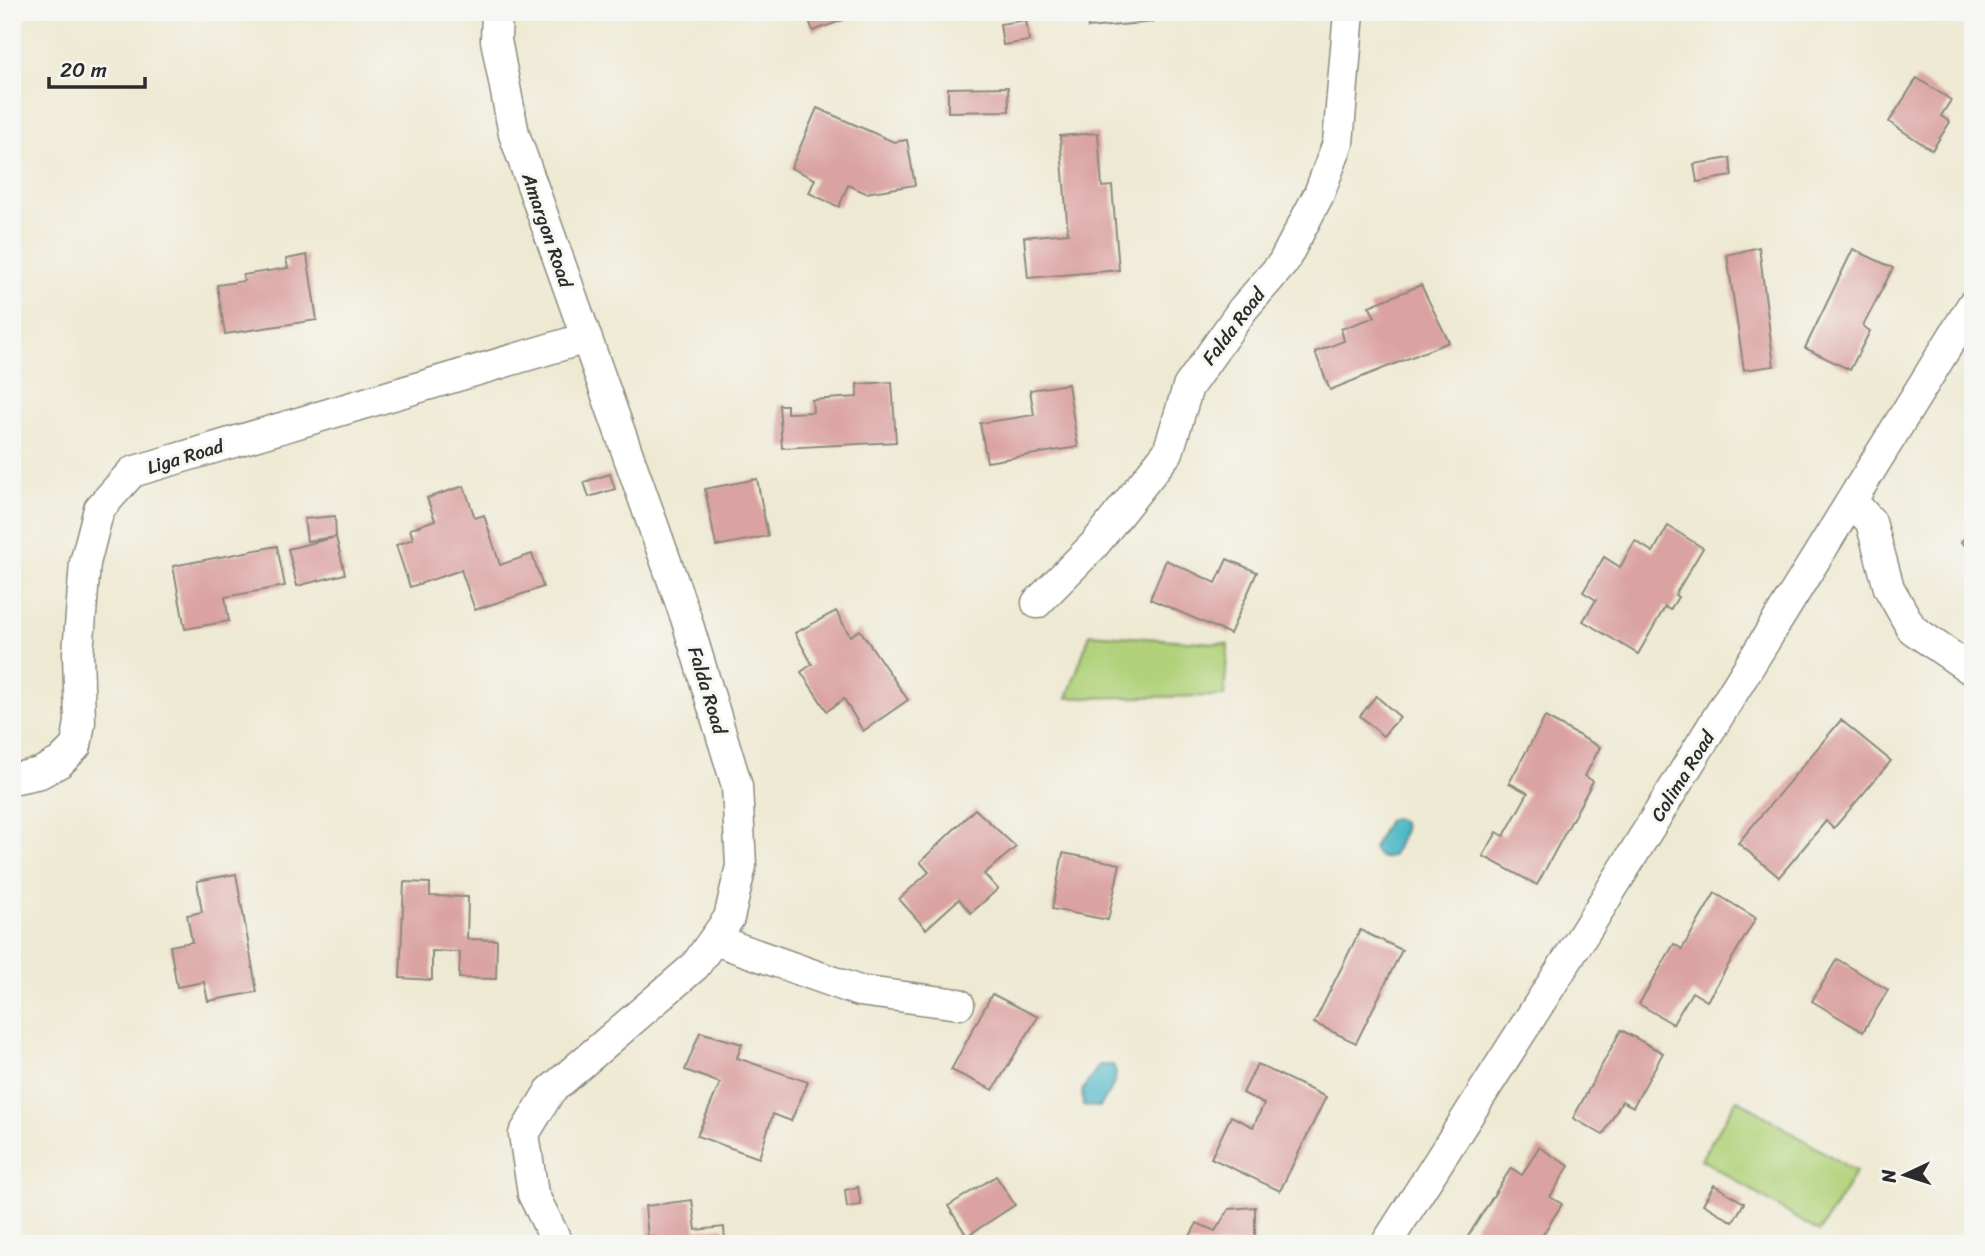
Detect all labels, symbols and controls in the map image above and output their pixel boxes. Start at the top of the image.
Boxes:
scale bar [49,46,145,90]
text: 20 m [60,51,107,89]
street label: Amargon Road [512,167,583,293]
street label: Falda Road [1193,279,1275,372]
street label: Liga Road [143,429,228,484]
street label: Falda Road [679,642,737,740]
street label: Colima Road [1641,723,1724,828]
north arrow [1870,1140,1940,1210]
text: N [1872,1168,1906,1185]

